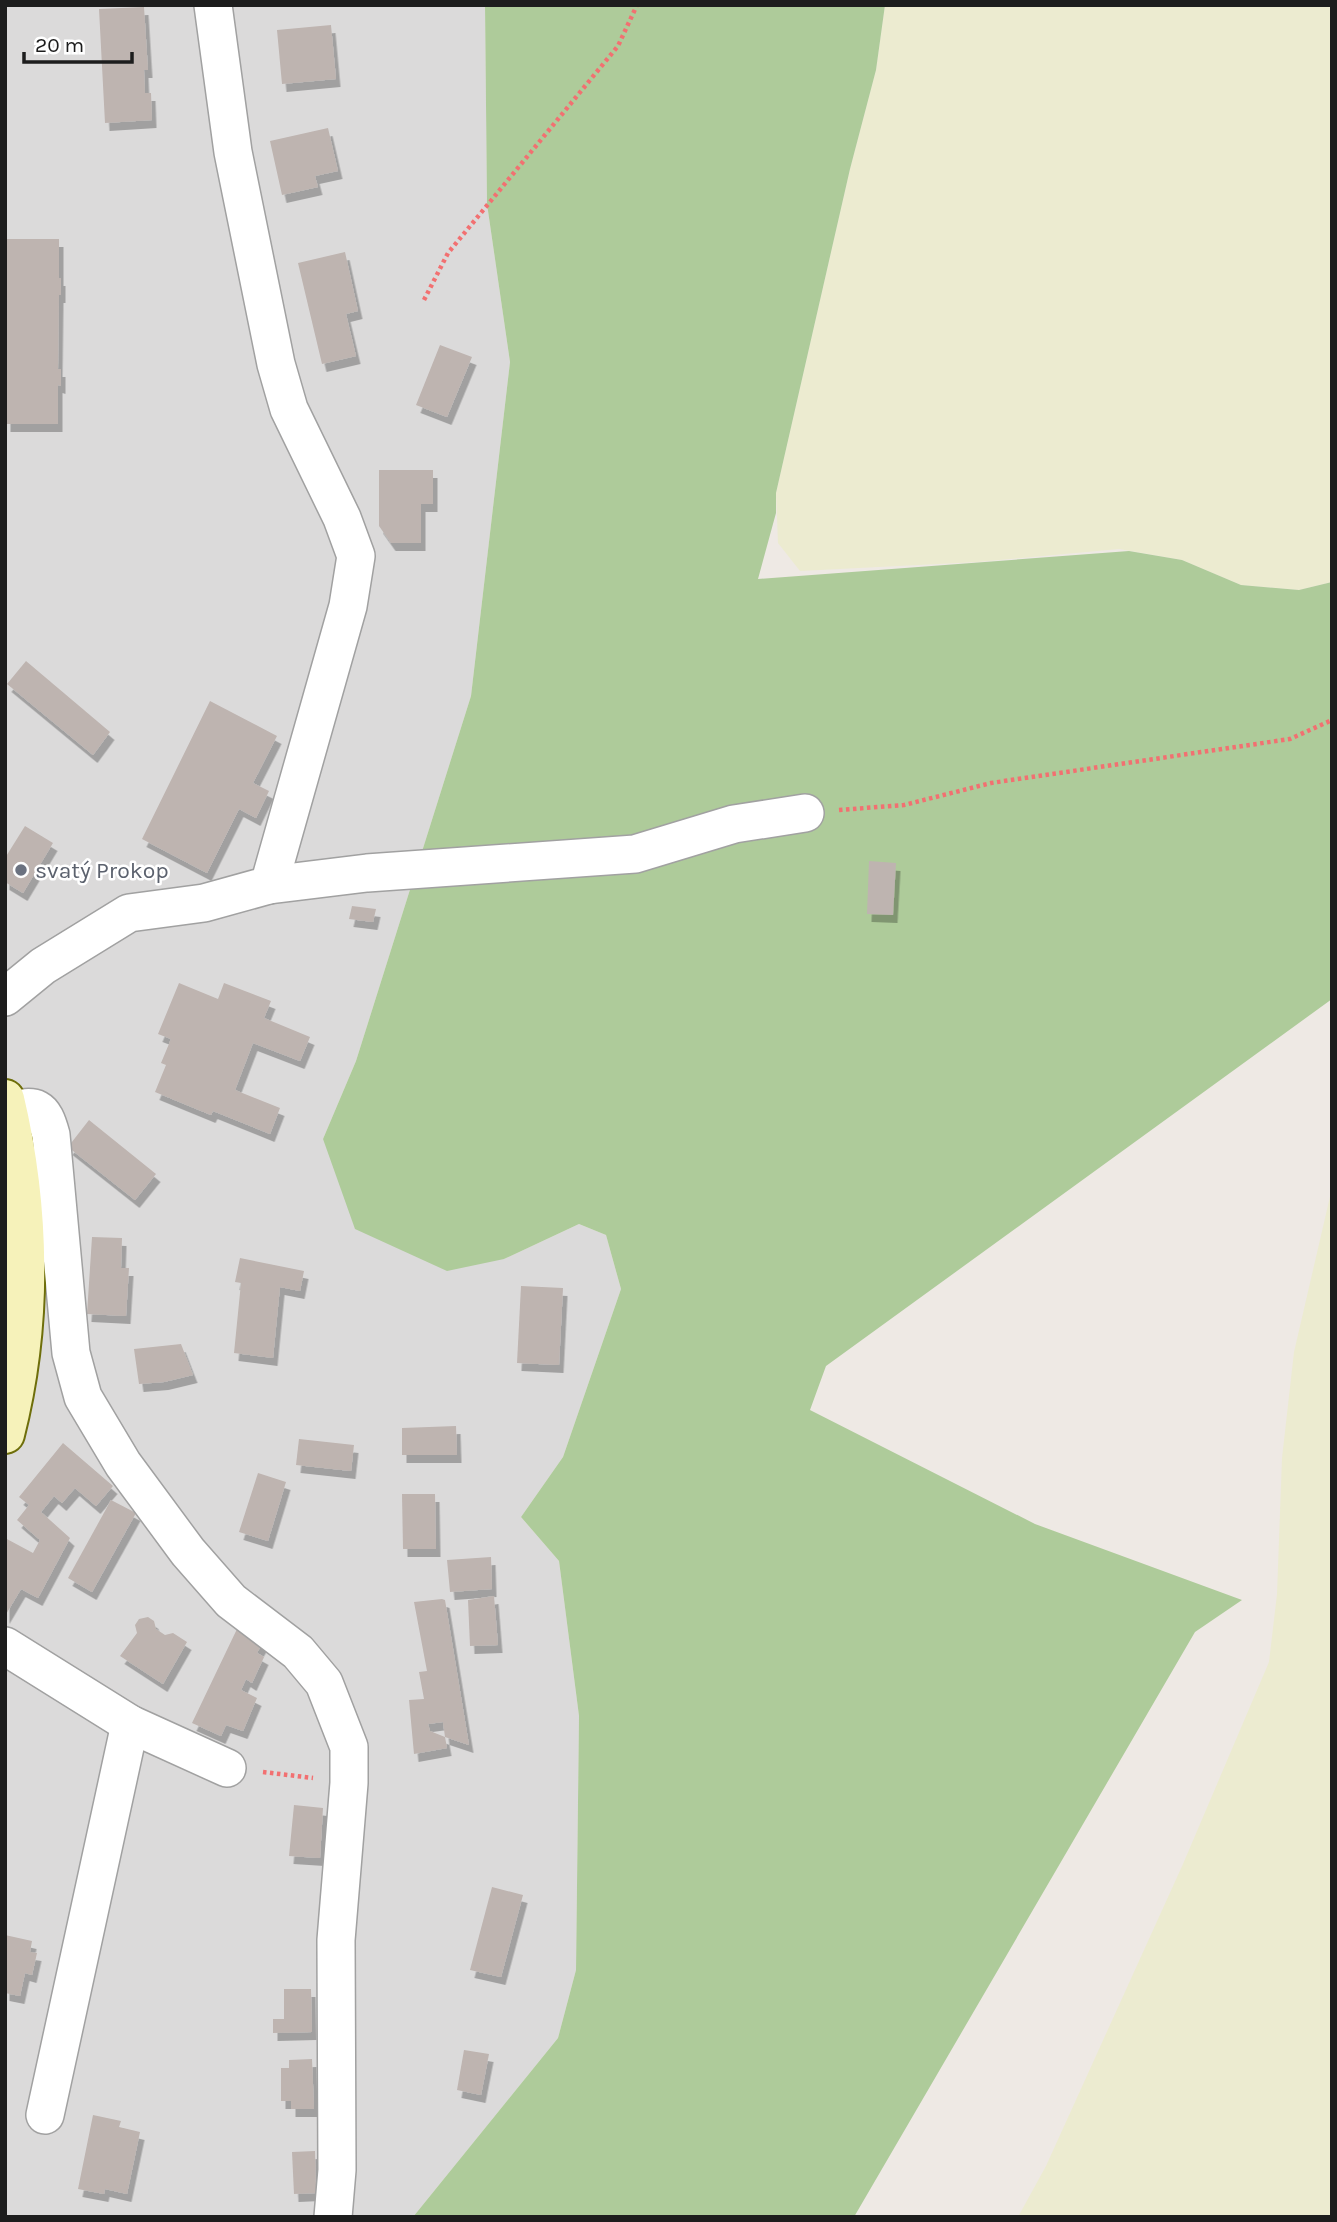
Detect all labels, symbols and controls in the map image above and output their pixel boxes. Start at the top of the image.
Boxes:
scale bar [24,21,133,65]
text: 20 m [35,33,84,57]
place label: svatý Prokop [35,857,169,884]
marker: svatý Prokop [13,862,29,878]

